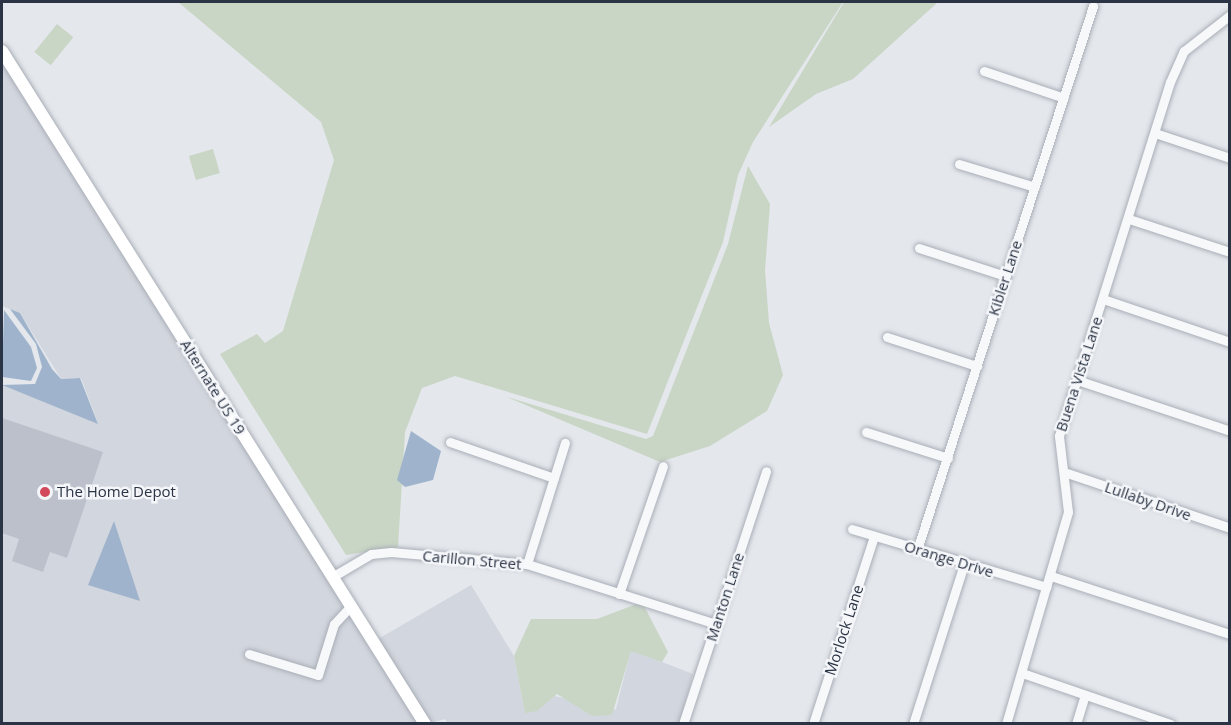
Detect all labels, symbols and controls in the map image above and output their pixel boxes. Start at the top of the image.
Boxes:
street label: Kibler Lane [984,238,1026,318]
street label: Buena Vista Lane [1052,314,1106,434]
street label: Alternate US 19 [177,336,249,438]
street label: Lullaby Drive [1102,478,1194,524]
place label: The Home Depot [57,483,176,501]
marker: The Home Depot [38,485,52,499]
street label: Orange Drive [902,537,996,581]
street label: Carillon Street [422,547,522,573]
street label: Manton Lane [702,550,748,644]
street label: Morlock Lane [821,582,867,678]

